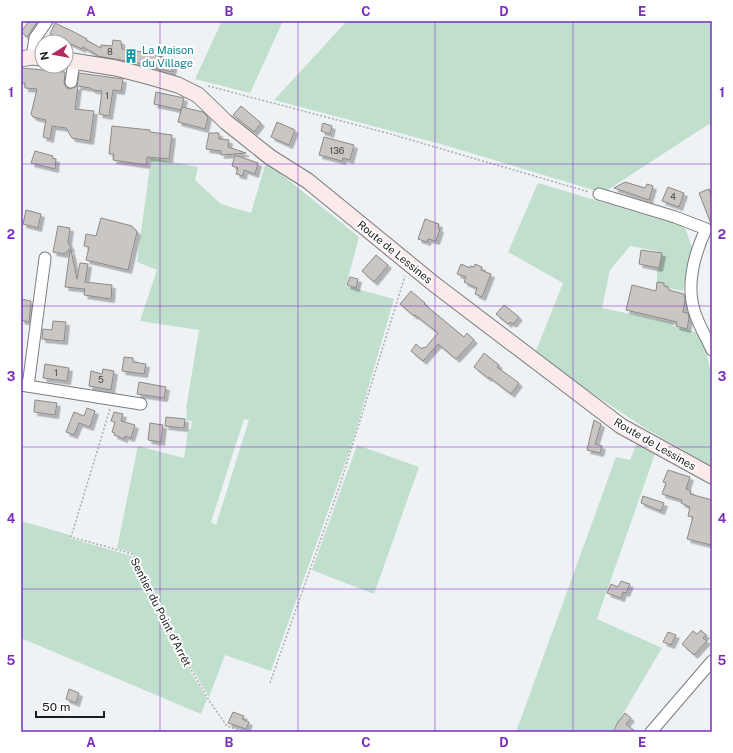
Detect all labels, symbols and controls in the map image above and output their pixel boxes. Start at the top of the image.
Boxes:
text: A [86,4,96,19]
text: B [225,4,234,19]
text: C [361,4,371,19]
text: D [499,4,509,19]
text: E [638,4,646,19]
north arrow [34,34,74,74]
place label: La Maison du Village [142,44,194,69]
house number: 8 [107,46,113,57]
building icon: La Maison du Village [123,48,139,64]
text: N [37,51,51,61]
text: 1 [8,85,14,100]
text: 1 [719,85,725,100]
house number: 1 [105,90,109,101]
house number: 136 [330,145,345,156]
house number: 4 [670,191,676,202]
street label: Route de Lessines [355,218,435,286]
text: 2 [7,227,15,242]
text: 2 [718,227,726,242]
house number: 1 [54,367,58,378]
text: 3 [7,369,16,384]
text: 3 [718,369,727,384]
house number: 5 [98,374,104,385]
street label: Route de Lessines [612,416,698,473]
text: 4 [7,511,16,526]
text: 4 [718,511,727,526]
street label: Sentier du Point d'Arrêt [128,556,194,668]
text: 5 [7,653,16,668]
text: 5 [718,653,727,668]
scale bar [36,693,104,719]
text: 50 m [42,700,70,714]
text: A [86,735,96,750]
text: B [225,735,234,750]
text: C [361,735,371,750]
text: D [499,735,509,750]
text: E [638,735,646,750]

